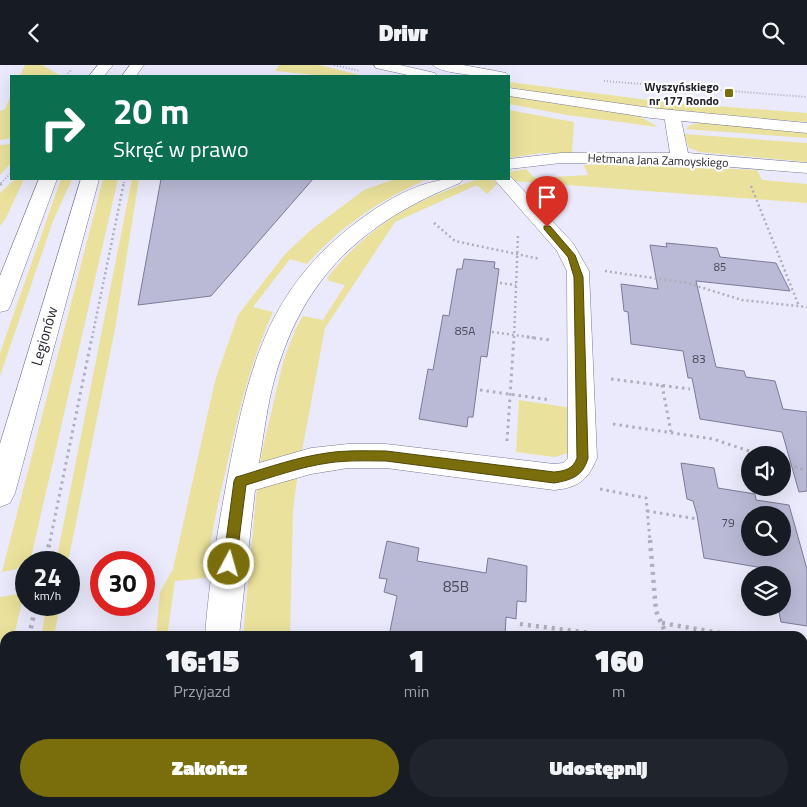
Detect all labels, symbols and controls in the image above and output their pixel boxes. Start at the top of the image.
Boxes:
text: Drivr [379,16,428,50]
icon: back [20,19,48,47]
icon: search [759,19,787,47]
place label: Wyszyńskiego nr 177 Rondo [644,77,719,110]
text: 20 m [113,84,189,138]
marker: Wyszyńskiego nr 177 Rondo [723,87,735,99]
icon: right [30,95,95,160]
text: Skręć w prawo [113,132,249,166]
street label: Hetmana Jana Zamoyskiego [587,148,729,172]
pin [526,176,568,227]
icon: arrive [533,183,561,211]
house number: 85 [714,259,726,275]
street label: Legionów [25,304,63,368]
house number: 85A [455,321,475,340]
house number: 83 [692,349,706,368]
map controls [741,446,791,616]
button: sound [741,446,791,496]
button: search [741,506,791,556]
house number: 79 [721,513,735,532]
position arrow [202,537,254,589]
speed limit sign: 30 [90,551,155,616]
text: 24 [33,558,62,596]
button: layers [741,566,791,616]
house number: 85B [443,575,469,598]
text: km/h [34,586,61,605]
text: 16:15 [165,638,239,684]
text: 1 [408,638,425,684]
text: 160 [594,638,643,684]
text: Przyjazd [173,679,231,703]
text: min [404,679,429,703]
text: m [612,679,625,703]
button: Zakończ [20,739,399,797]
button: Udostępnij [409,739,788,797]

